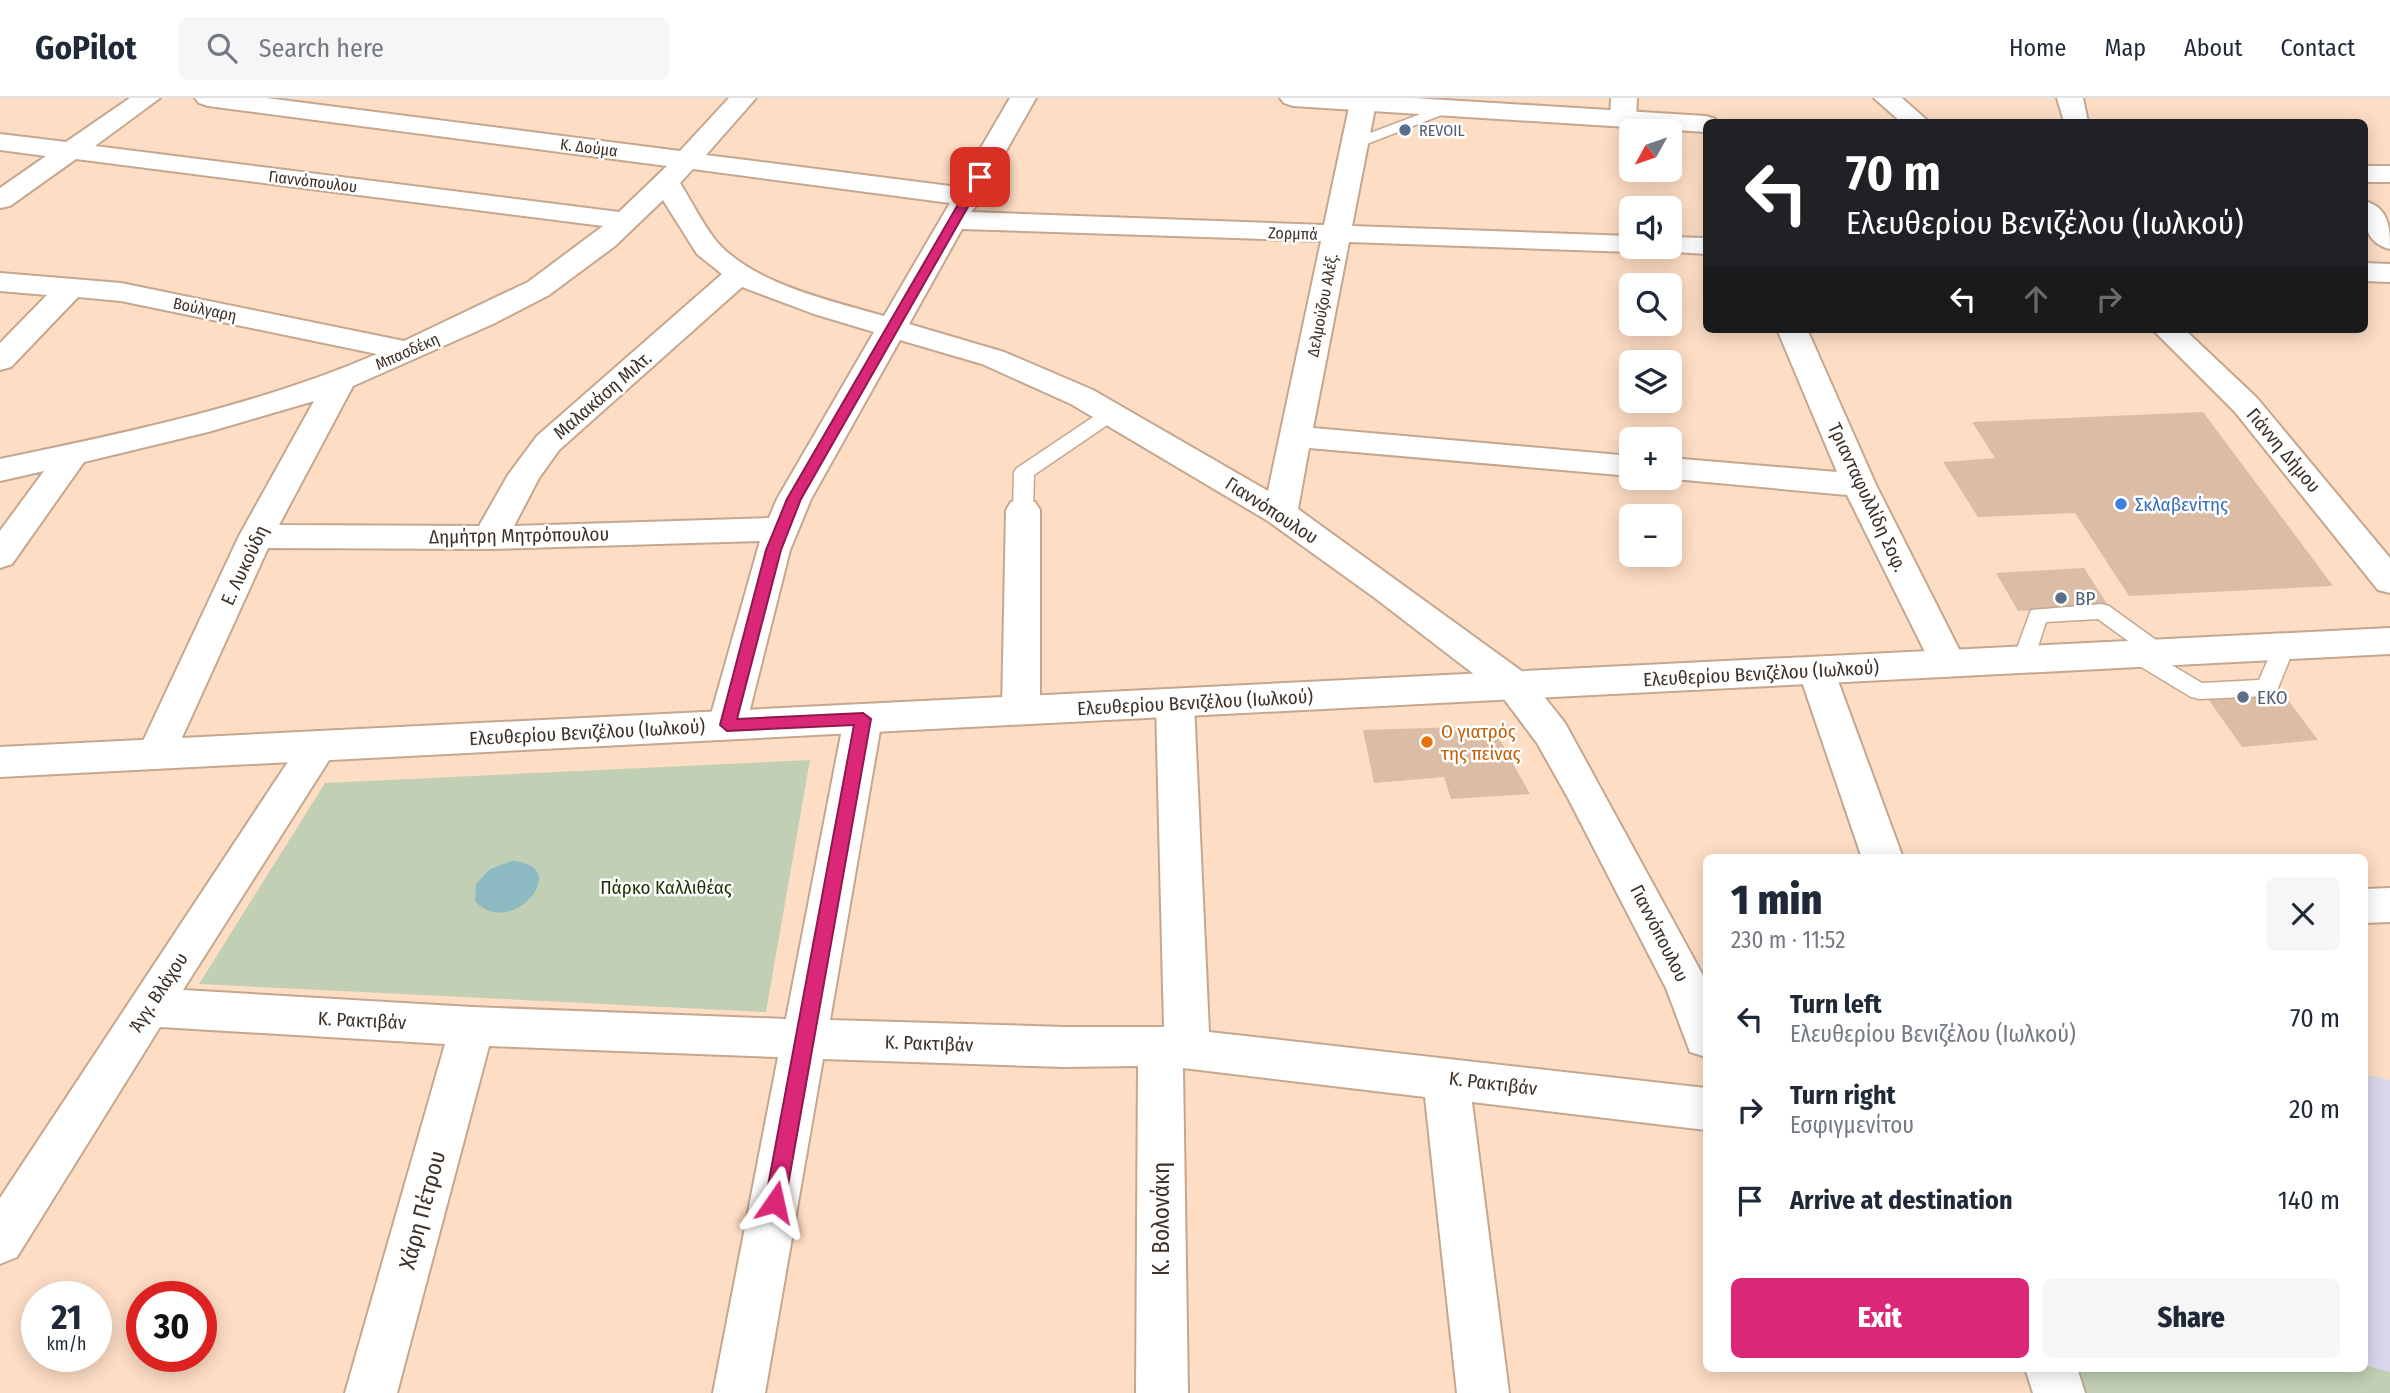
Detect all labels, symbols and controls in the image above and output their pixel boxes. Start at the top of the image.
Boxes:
search box [179,17,669,80]
text: GoPilot [35,28,137,68]
icon: search [203,29,241,67]
text: Search here [259,33,384,64]
text: Home [2009,34,2066,62]
text: Map [2104,34,2146,62]
text: About [2184,34,2242,62]
text: Contact [2280,34,2355,62]
north arrow [1619,119,1682,182]
map controls [1619,119,1682,567]
place label: REVOIL [1419,121,1465,140]
marker: REVOIL [1397,122,1413,138]
street label: Κ. Δούμα [559,135,619,160]
text: 70 m [1846,144,1941,203]
pin [950,147,1010,207]
icon: left [1731,147,1822,238]
icon: arrive [961,158,999,196]
street label: Γιαννόπουλου [268,167,358,196]
button: sound [1619,196,1682,259]
text: Ελευθερίου Βενιζέλου (Ιωλκού) [1846,204,2244,242]
street label: Ζορμπά [1268,223,1318,244]
street label: Δελμούζου Αλέξ. [1303,252,1342,358]
button: search [1619,273,1682,336]
icon: left [1944,280,1982,318]
icon: ahead [2017,280,2055,318]
icon: right [2090,280,2128,318]
street label: Βούλγαρη [171,293,238,325]
street label: Μπασδέκη [372,329,442,374]
street label: Μαλακάση Μιλτ. [549,347,656,444]
button: layers [1619,350,1682,413]
street label: Γιάννη Δήμου [2242,403,2326,497]
street label: Τριανταφυλλίδη Σοφ. [1823,419,1912,575]
button: + [1619,427,1682,490]
street label: Γιαννόπουλου [1221,472,1322,549]
place label: Σκλαβενίτης [2135,493,2228,516]
marker: Σκλαβενίτης [2113,496,2129,512]
button: − [1619,504,1682,567]
street label: Ε. Λυκούδη [216,522,273,609]
street label: Δημήτρη Μητρόπουλου [429,522,609,549]
place label: BP [2075,587,2095,610]
marker: BP [2053,590,2069,606]
street label: Ελευθερίου Βενιζέλου (Ιωλκού) [1643,656,1880,691]
street label: Ελευθερίου Βενιζέλου (Ιωλκού) [1077,685,1314,720]
place label: EKO [2257,686,2288,709]
marker: EKO [2235,689,2251,705]
street label: Ελευθερίου Βενιζέλου (Ιωλκού) [469,715,706,750]
place label: Ο γιατρός της πείνας [1440,720,1520,765]
marker: Ο γιατρός της πείνας [1419,734,1435,750]
text: 1 min [1731,875,1822,925]
park label: Πάρκο Καλλιθέας [600,876,732,899]
button: close [2266,877,2340,951]
street label: Γιαννόπουλου [1625,881,1694,986]
text: 230 m · 11:52 [1731,926,1845,954]
street label: Άγγ. Βλάχου [124,948,193,1037]
text: Turn left [1790,989,1882,1020]
icon: left [1731,1000,1769,1038]
text: 70 m [2290,1003,2340,1034]
street label: Κ. Ρακτιβάν [317,1007,408,1034]
text: Ελευθερίου Βενιζέλου (Ιωλκού) [1790,1020,2076,1048]
street label: Κ. Ρακτιβάν [884,1030,974,1057]
street label: Κ. Ρακτιβάν [1448,1067,1539,1100]
text: Turn right [1790,1080,1896,1111]
icon: right [1731,1091,1769,1129]
text: 20 m [2289,1094,2340,1125]
text: Εσφιγμενίτου [1790,1111,1914,1139]
street label: Χάρη Πέτρου [393,1148,451,1272]
street label: Κ. Βολονάκη [1147,1162,1175,1276]
position arrow [738,1165,812,1239]
icon: arrive [1731,1182,1769,1220]
text: Arrive at destination [1790,1185,2013,1216]
text: 140 m [2278,1185,2340,1216]
button: Exit [1731,1278,2029,1358]
button: Share [2043,1278,2340,1358]
speed limit sign: 30 [126,1281,217,1372]
text: 21 [51,1296,82,1338]
text: km/h [46,1333,87,1355]

